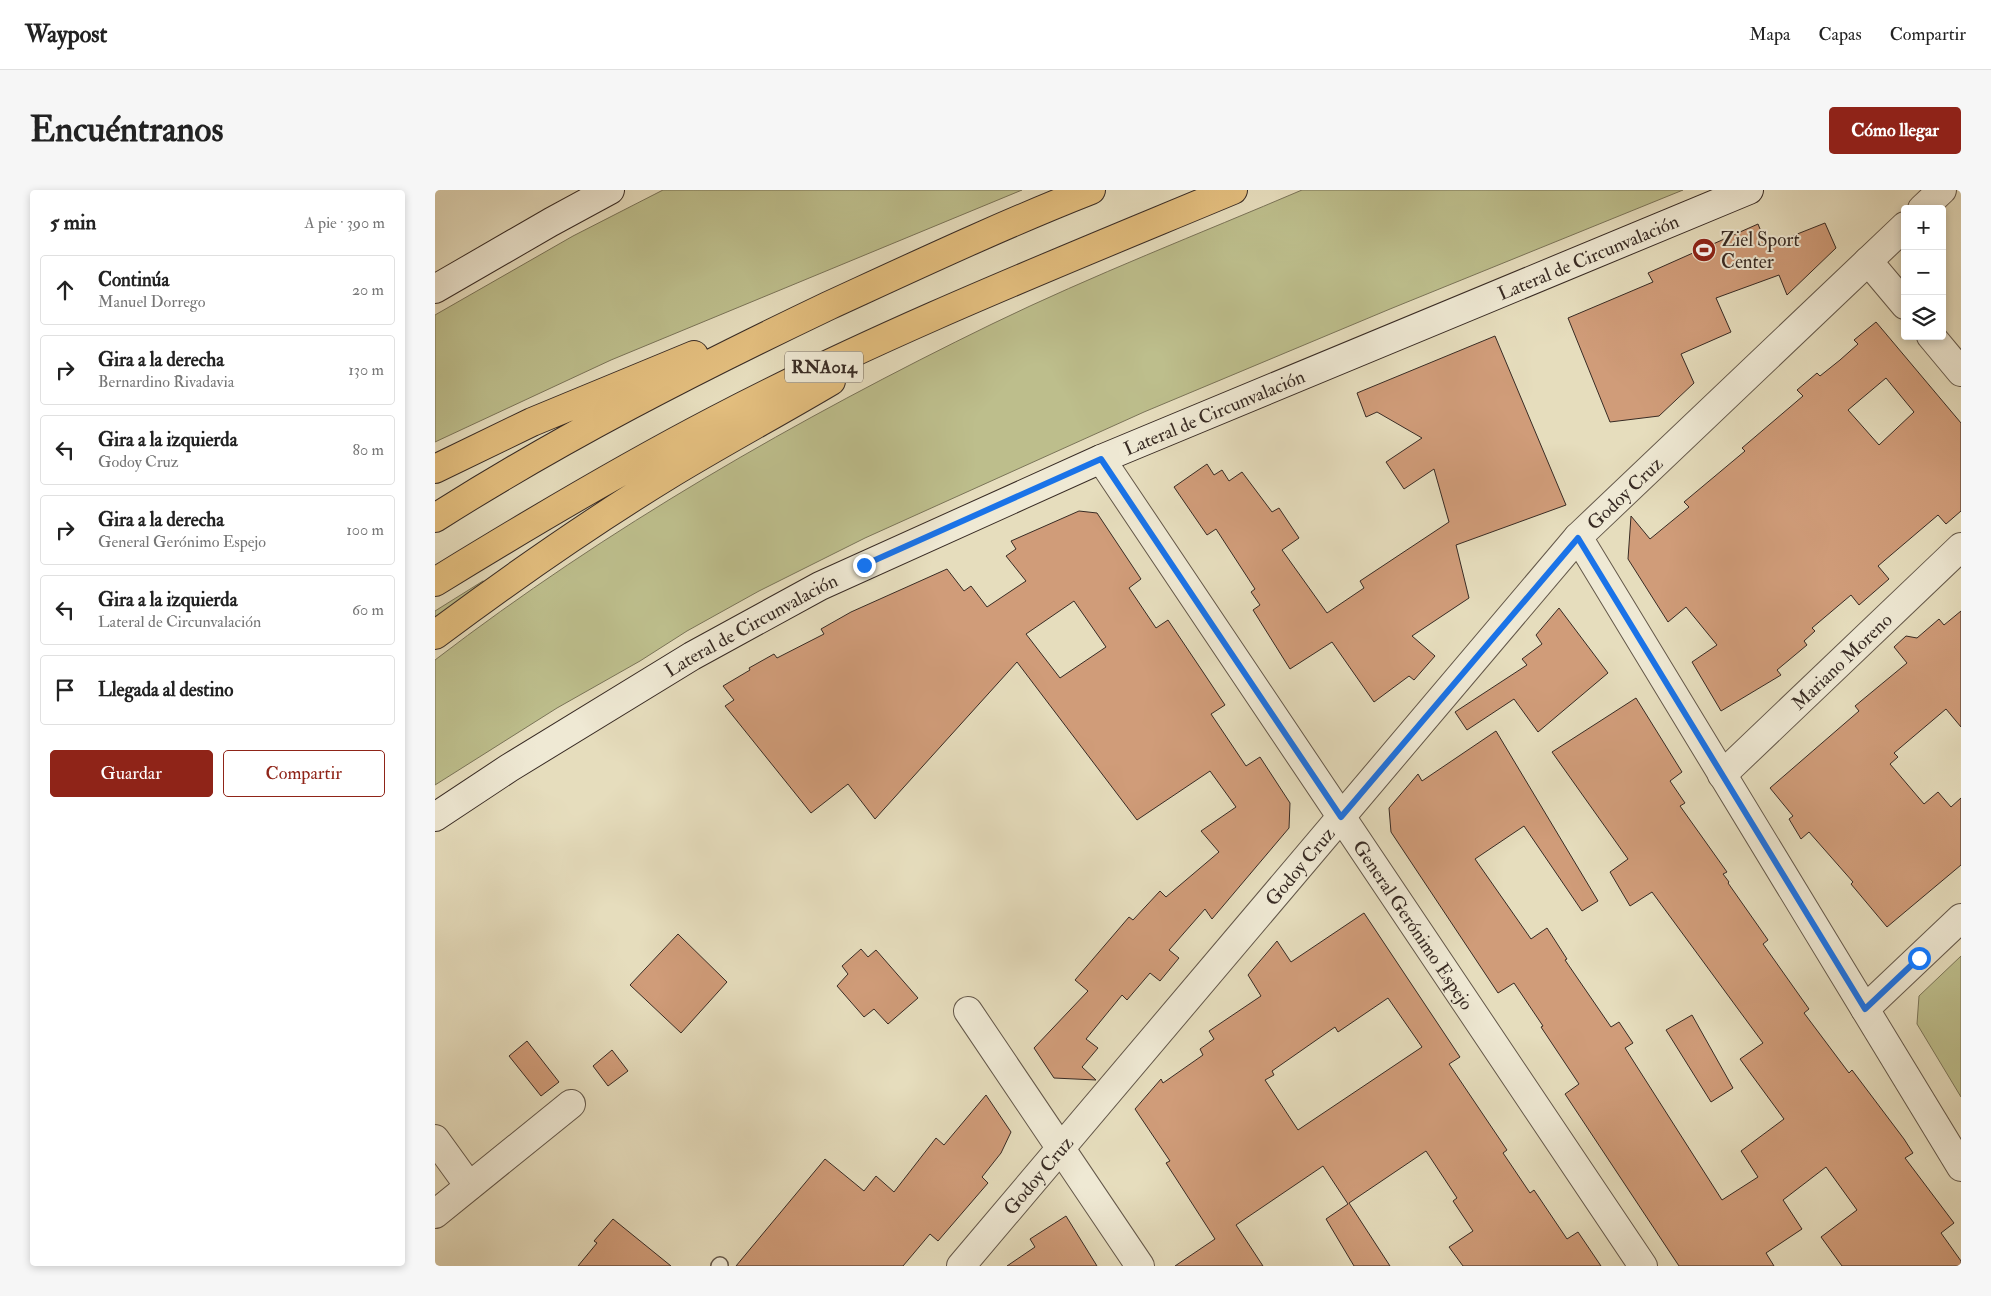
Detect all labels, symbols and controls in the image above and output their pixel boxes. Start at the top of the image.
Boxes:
text: Waypost [25,19,107,50]
text: Mapa [1749,23,1791,46]
text: Capas [1819,23,1862,46]
text: Compartir [1890,23,1966,46]
button: Cómo llegar [1829,107,1961,154]
text: Encuéntranos [30,108,223,152]
map controls [1901,205,1946,340]
button: + [1901,205,1946,250]
text: 5 min [50,209,96,236]
street label: Lateral de Circunvalación [1494,209,1683,306]
text: A pie · 390 m [304,213,385,233]
place label: Ziel Sport Center [1721,228,1800,274]
sports icon: Ziel Sport Center [1691,237,1717,263]
button: − [1901,250,1946,295]
text: Continúa [98,268,169,292]
icon: ahead [51,276,79,304]
text: 20 m [352,280,384,300]
text: Manuel Dorrego [98,292,205,312]
button: layers [1901,295,1946,340]
text: Gira a la derecha [98,348,224,372]
road number: RNA014 [785,352,863,382]
icon: right [51,356,79,384]
text: 130 m [348,360,384,380]
street label: Lateral de Circunvalación [1120,365,1309,461]
text: Bernardino Rivadavia [98,372,234,392]
text: Gira a la izquierda [98,428,237,452]
icon: left [51,436,79,464]
text: 80 m [353,440,384,460]
text: Godoy Cruz [98,452,179,472]
street label: Godoy Cruz [1582,452,1668,535]
text: Gira a la derecha [98,508,224,532]
icon: right [51,516,79,544]
text: 100 m [346,520,384,540]
text: General Gerónimo Espejo [98,532,266,552]
route end [853,554,876,577]
street label: Lateral de Circunvalación [660,569,842,683]
text: Gira a la izquierda [98,588,237,612]
icon: left [51,596,79,624]
text: 60 m [352,600,384,620]
street label: Mariano Moreno [1787,608,1897,715]
text: Lateral de Circunvalación [98,612,261,632]
icon: arrive [51,676,79,704]
text: Llegada al destino [98,678,233,702]
button: Guardar [50,750,213,797]
button: Compartir [223,750,385,797]
street label: Godoy Cruz [1260,822,1340,911]
street label: General Gerónimo Espejo [1347,836,1479,1015]
route start [1908,947,1931,970]
street label: Godoy Cruz [999,1131,1079,1220]

